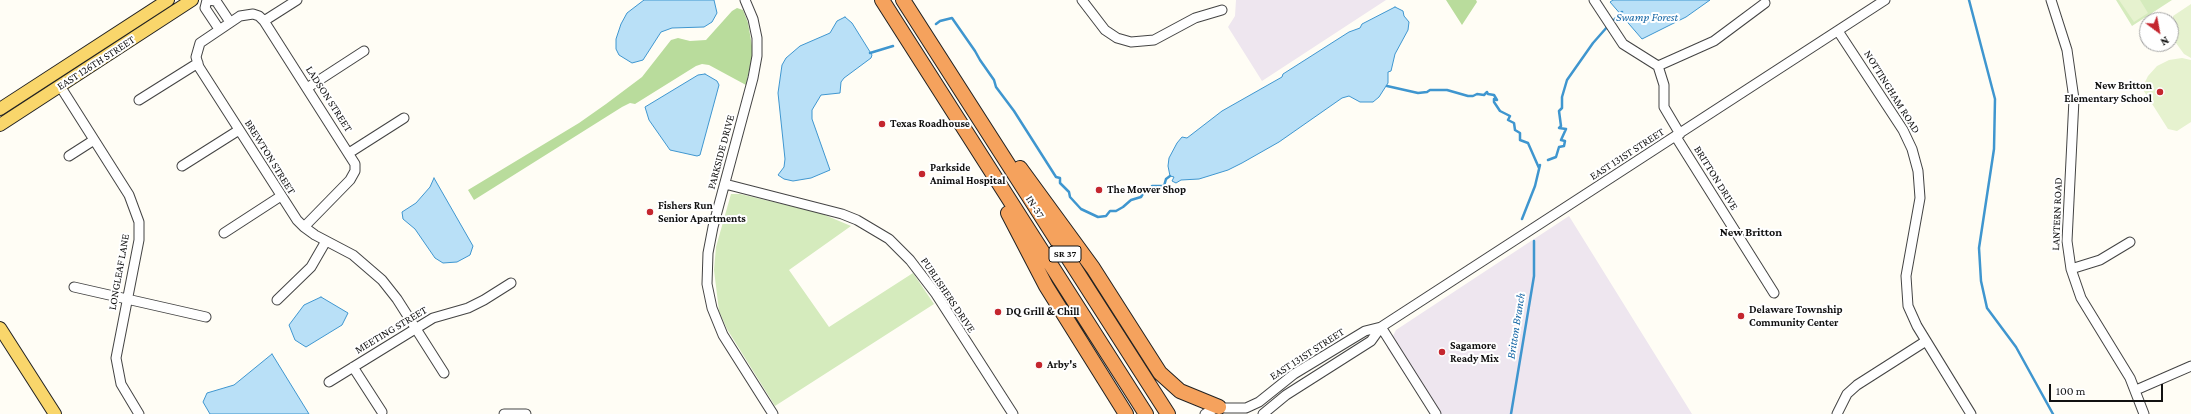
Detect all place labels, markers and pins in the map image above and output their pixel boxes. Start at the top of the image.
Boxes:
place label: New Britton Elementary School [2064,79,2152,105]
marker: New Britton Elementary School [2155,87,2165,97]
place label: Texas Roadhouse [890,117,970,131]
marker: Texas Roadhouse [877,119,887,129]
place label: Parkside Animal Hospital [930,161,1006,187]
marker: Parkside Animal Hospital [917,169,927,179]
place label: The Mower Shop [1107,183,1186,197]
marker: The Mower Shop [1094,185,1104,195]
place label: Fishers Run Senior Apartments [658,199,746,225]
marker: Fishers Run Senior Apartments [645,207,655,217]
place label: Delaware Township Community Center [1749,303,1843,329]
place label: DQ Grill & Chill [1006,305,1080,319]
marker: DQ Grill & Chill [993,307,1003,317]
marker: Delaware Township Community Center [1736,311,1746,321]
place label: Sagamore Ready Mix [1450,339,1499,365]
marker: Sagamore Ready Mix [1437,347,1447,357]
place label: Arby's [1047,358,1077,372]
marker: Arby's [1034,360,1044,370]

